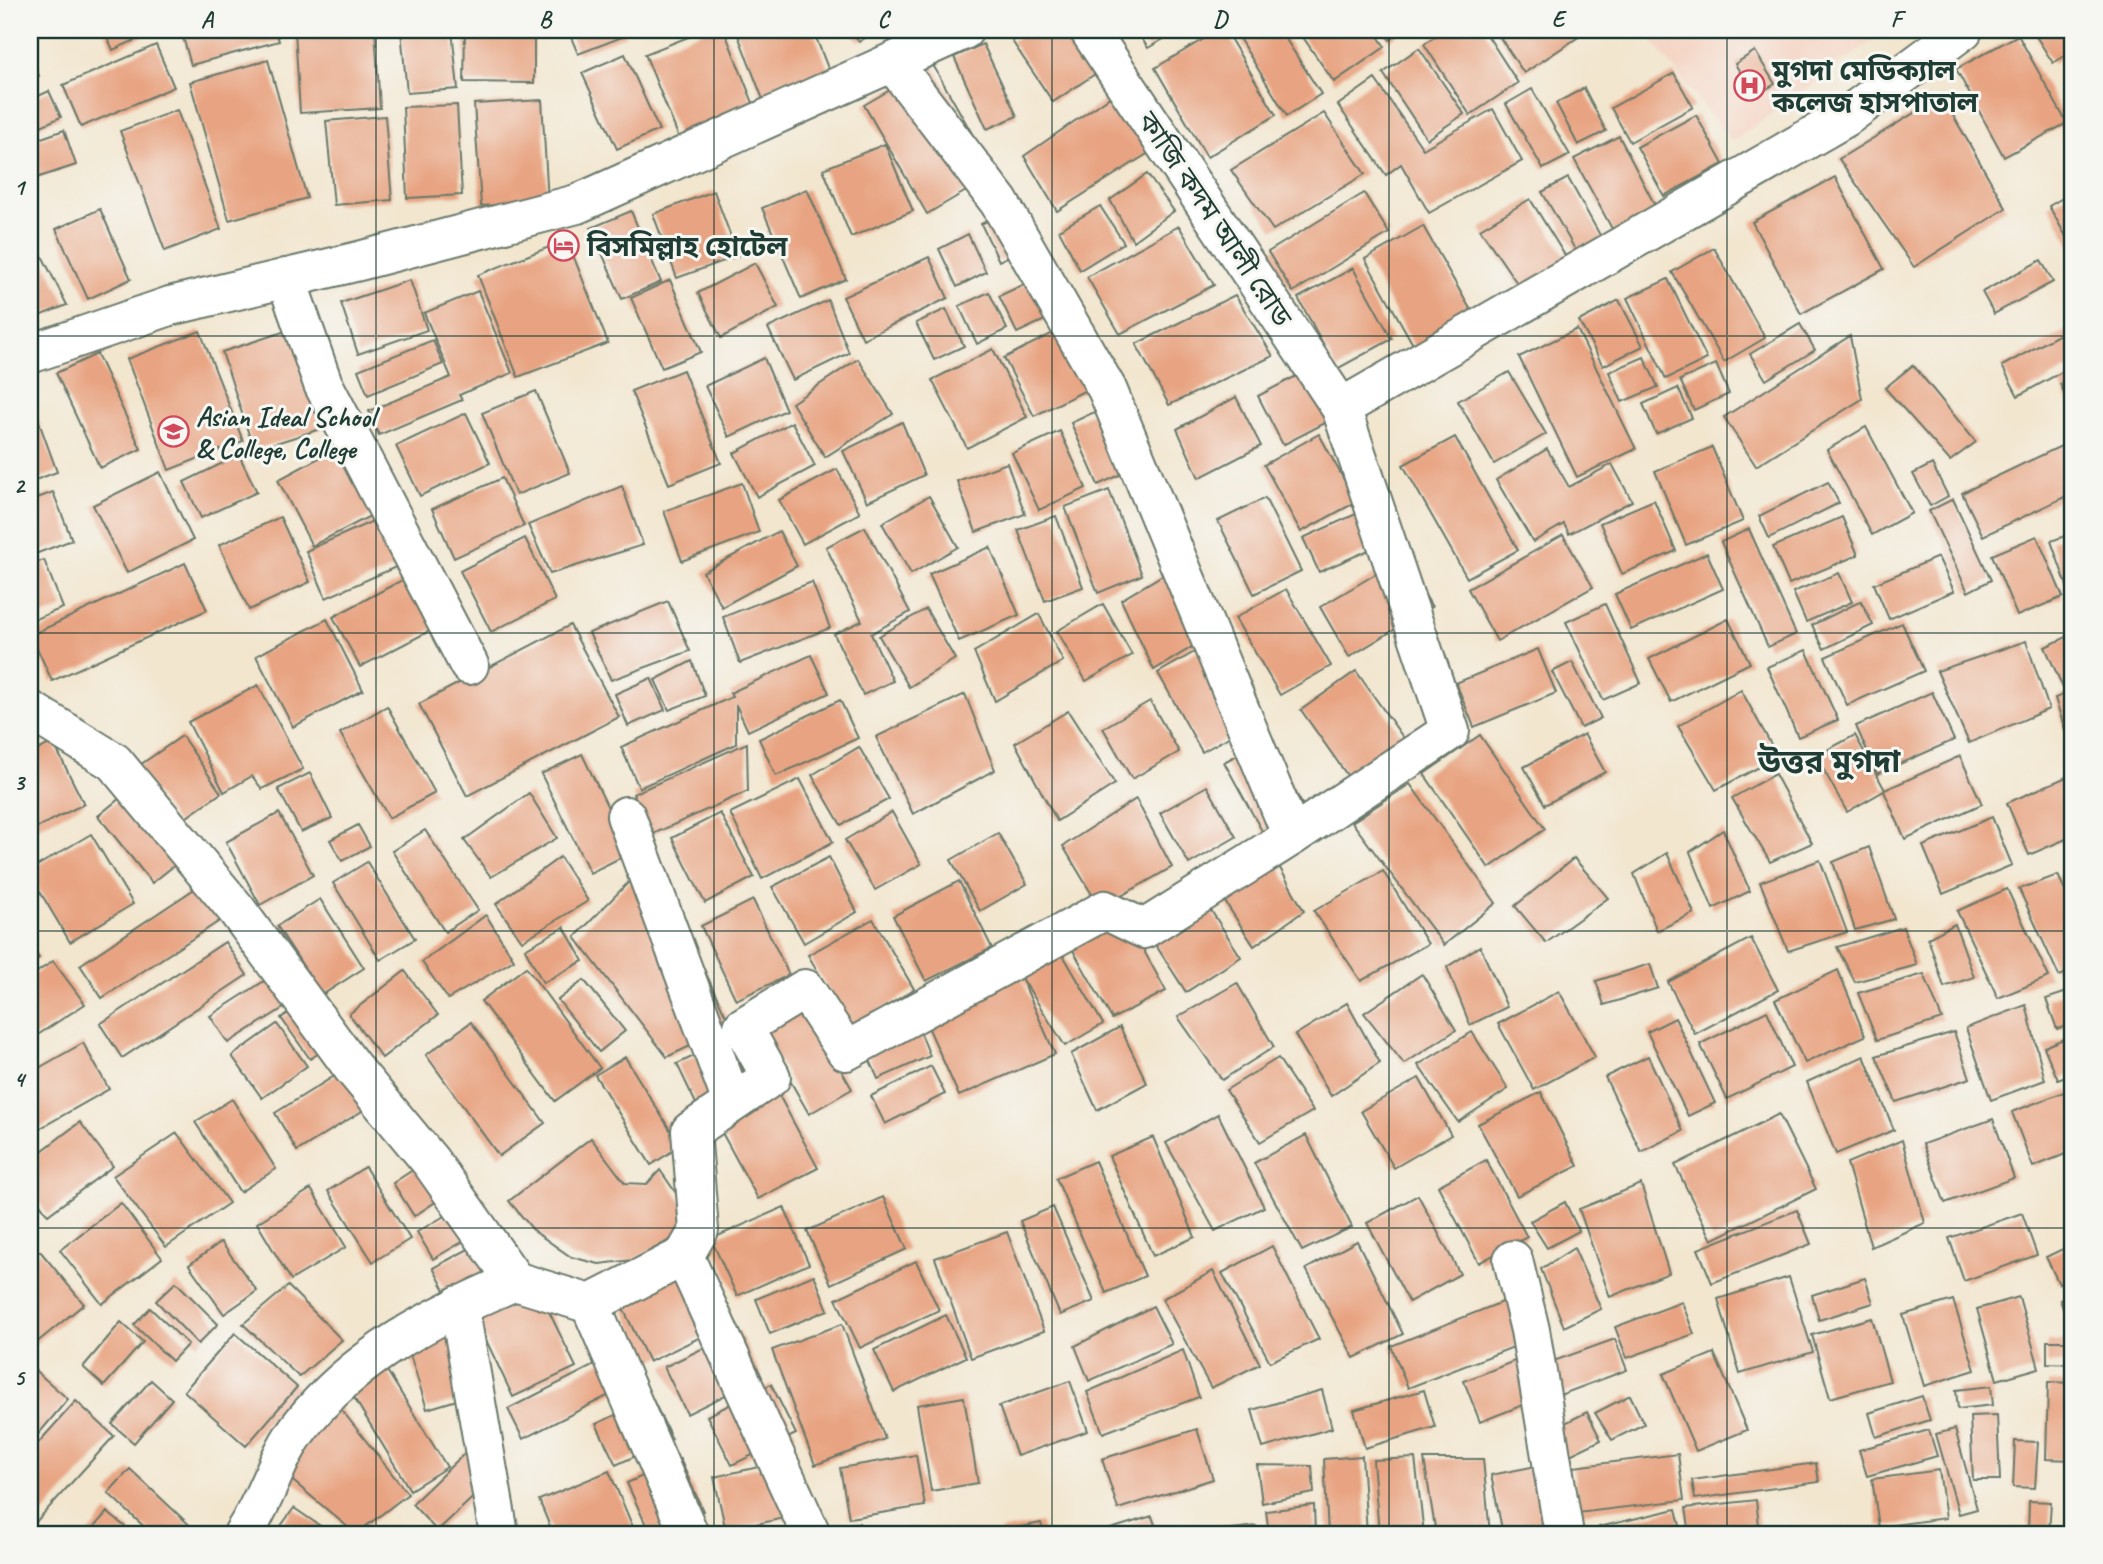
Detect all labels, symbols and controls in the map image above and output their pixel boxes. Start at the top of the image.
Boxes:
text: A [201,5,215,34]
text: B [539,5,553,34]
text: C [878,5,892,34]
text: D [1213,5,1229,34]
text: E [1552,5,1568,34]
text: F [1891,5,1907,34]
place label: মুগদা মেডিক্যাল কলেজ হাসপাতাল [1771,53,1979,120]
hospital icon: মুগদা মেডিক্যাল কলেজ হাসপাতাল [1732,69,1766,103]
street label: কাজি কদম আলী রোড [1130,104,1300,334]
text: 1 [14,173,27,202]
hotel icon: বিসমিল্লাহ হোটেল [547,229,581,263]
place label: বিসমিল্লাহ হোটেল [586,229,788,264]
place label: Asian Ideal School & College, College [196,399,381,466]
school or university icon: Asian Ideal School & College, College [156,415,190,449]
text: 2 [14,471,27,500]
district label: উত্তর মুগদা [1757,741,1901,782]
text: 3 [14,768,27,797]
text: 4 [14,1065,27,1094]
text: 5 [14,1363,26,1392]

